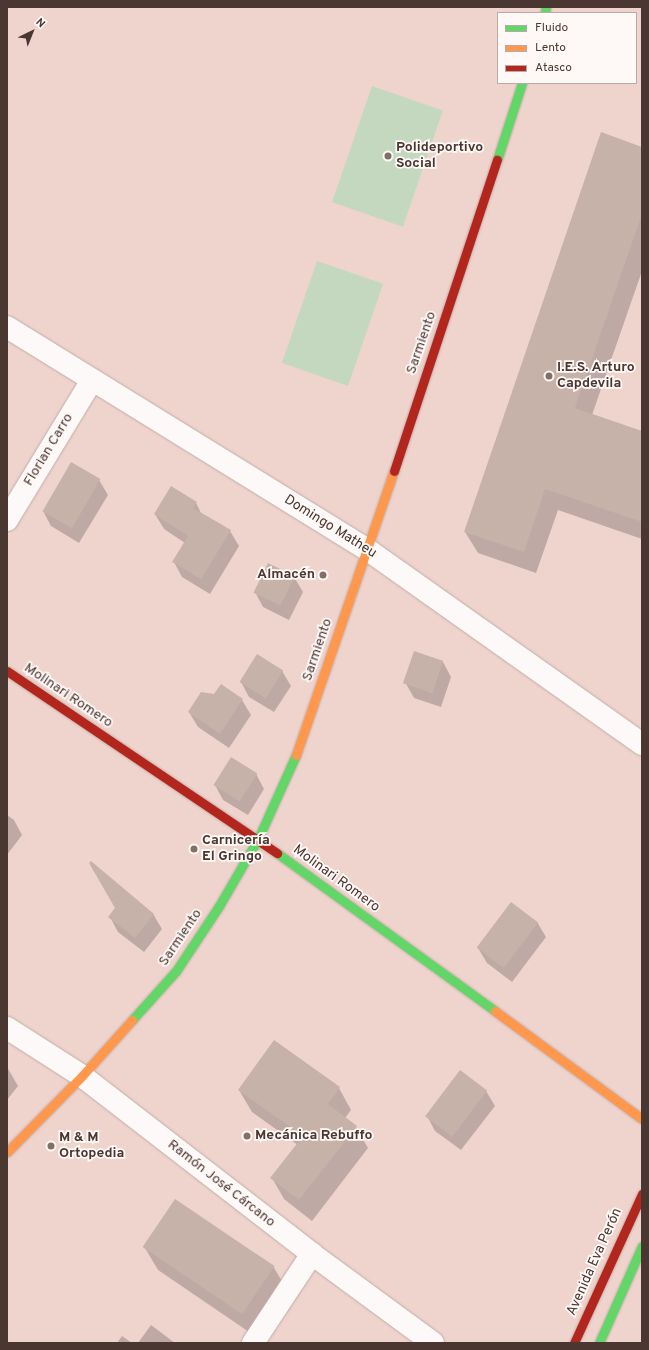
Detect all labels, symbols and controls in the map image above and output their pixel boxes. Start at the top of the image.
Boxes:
north arrow [12,12,52,52]
legend [497,12,637,84]
text: N [33,15,48,31]
text: Fluido [535,20,568,36]
text: Lento [535,40,566,56]
text: Atasco [535,60,572,76]
place label: Polideportivo Social [396,140,483,172]
marker: Polideportivo Social [383,151,393,161]
street label: Sarmiento [403,310,441,376]
place label: I.E.S. Arturo Capdevila [557,360,635,392]
marker: I.E.S. Arturo Capdevila [544,371,554,381]
street label: Florian Carro [21,411,77,489]
street label: Domingo Matheu [281,492,379,562]
place label: Almacén [257,567,315,583]
marker: Almacén [318,570,328,580]
street label: Sarmiento [299,617,337,683]
street label: Molinari Romero [20,660,116,732]
place label: Carnicería El Gringo [202,833,270,866]
street label: Molinari Romero [289,842,383,916]
marker: Carnicería El Gringo [189,844,199,854]
street label: Sarmiento [156,906,206,970]
place label: Mecánica Rebuffo [255,1128,372,1144]
place label: M & M Ortopedia [59,1130,124,1162]
marker: Mecánica Rebuffo [242,1131,252,1141]
street label: Ramón José Cárcano [164,1137,278,1231]
marker: M & M Ortopedia [46,1141,56,1151]
street label: Avenida Eva Perón [564,1206,626,1318]

